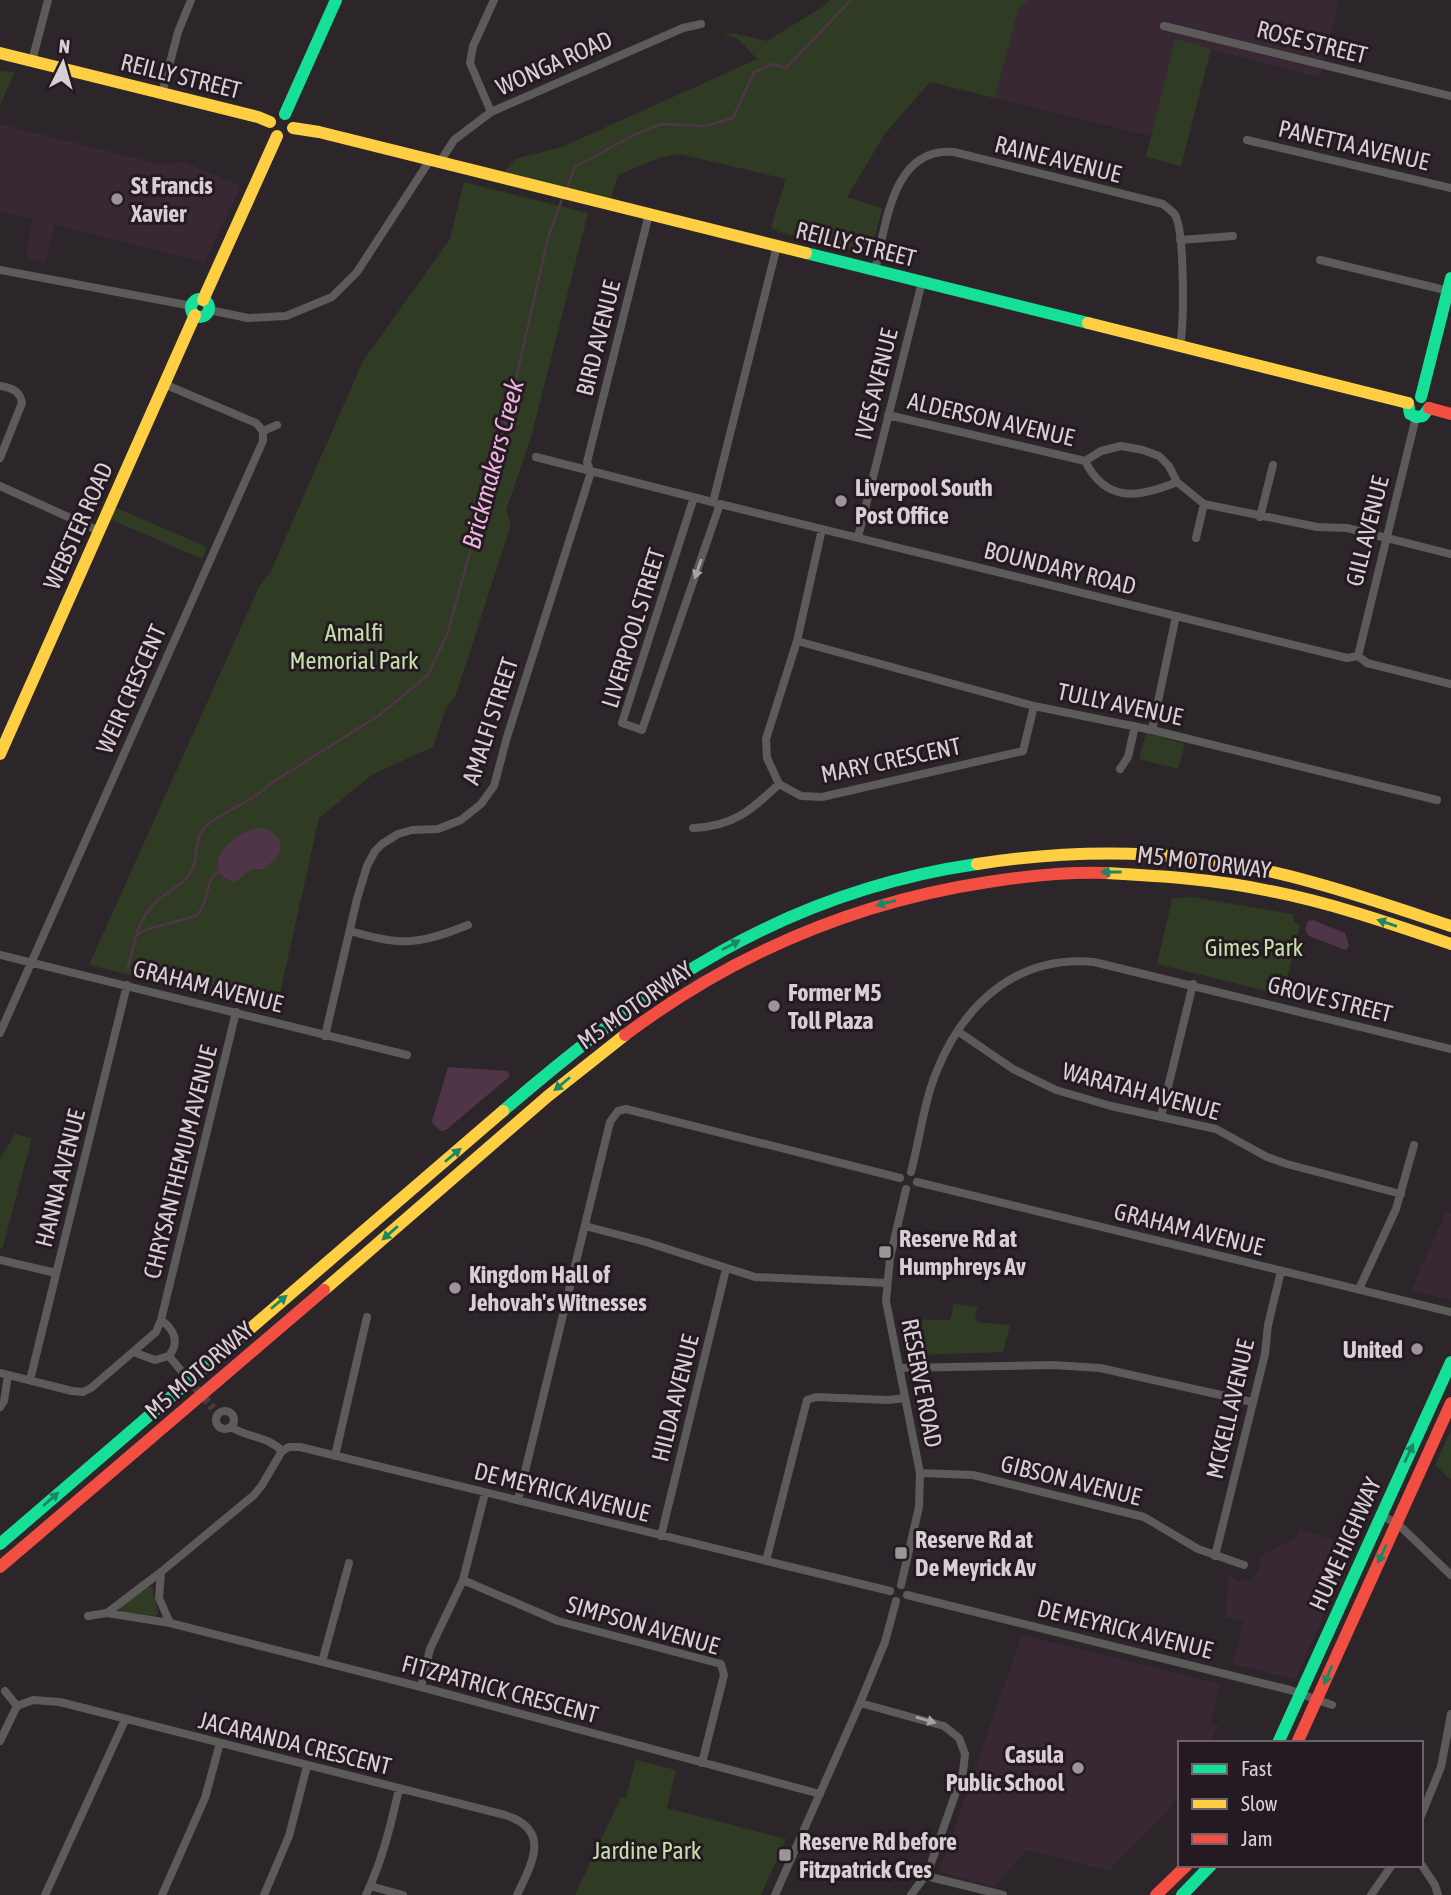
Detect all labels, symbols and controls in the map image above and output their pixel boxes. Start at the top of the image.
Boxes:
street label: ROSE STREET [1254,15,1371,69]
street label: WONGA ROAD [492,25,616,101]
north arrow [28,28,98,98]
text: N [58,35,71,58]
street label: REILLY STREET [118,48,244,104]
street label: PANETTA AVENUE [1276,115,1432,175]
street label: RAINE AVENUE [992,130,1124,188]
place label: St Francis Xavier [130,172,213,227]
marker: St Francis Xavier [109,191,125,207]
street label: REILLY STREET [793,216,919,272]
street label: BIRD AVENUE [571,277,625,399]
street label: IVES AVENUE [849,326,903,442]
water label: Brickmakers Creek [456,376,530,552]
street label: ALDERSON AVENUE [905,387,1077,451]
street label: WEBSTER ROAD [38,458,118,594]
street label: GILL AVENUE [1340,473,1394,589]
place label: Liverpool South Post Office [855,474,993,529]
marker: Liverpool South Post Office [833,493,849,509]
street label: BOUNDARY ROAD [981,536,1139,600]
street label: LIVERPOOL STREET [596,545,670,711]
one-way arrow [692,558,703,579]
park label: Amalfi Memorial Park [289,619,419,674]
street label: WEIR CRESCENT [91,620,172,757]
street label: AMALFI STREET [457,654,523,788]
street label: TULLY AVENUE [1055,678,1185,730]
street label: MARY CRESCENT [819,732,964,788]
street label: M5 MOTORWAY [1136,840,1273,884]
one-way arrow [1100,866,1122,878]
one-way arrow [875,898,897,909]
one-way arrow [1377,917,1398,928]
park label: Gimes Park [1205,934,1304,961]
one-way arrow [722,939,742,951]
street label: GRAHAM AVENUE [130,954,286,1018]
street label: M5 MOTORWAY [572,955,698,1055]
street label: GROVE STREET [1265,971,1395,1028]
place label: Former M5 Toll Plaza [788,979,881,1034]
marker: Former M5 Toll Plaza [766,998,782,1014]
street label: CHRYSANTHEMUM AVENUE [138,1043,222,1281]
street label: WARATAH AVENUE [1059,1057,1223,1125]
one-way arrow [554,1076,571,1091]
street label: HANNA AVENUE [30,1106,90,1250]
one-way arrow [444,1147,462,1163]
street label: GRAHAM AVENUE [1111,1197,1267,1261]
one-way arrow [381,1225,399,1241]
place label: Reserve Rd at Humphreys Av [899,1225,1026,1280]
marker: Reserve Rd at Humphreys Av [877,1244,893,1260]
place label: Kingdom Hall of Jehovah's Witnesses [468,1261,647,1316]
marker: Kingdom Hall of Jehovah's Witnesses [447,1280,463,1296]
one-way arrow [271,1295,288,1310]
street label: M5 MOTORWAY [139,1316,259,1424]
street label: RESERVE ROAD [896,1316,948,1450]
street label: HILDA AVENUE [646,1332,704,1464]
place label: United [1343,1336,1403,1363]
street label: MCKELL AVENUE [1201,1337,1259,1481]
marker: United [1409,1341,1425,1357]
one-way arrow [1403,1443,1415,1463]
street label: GIBSON AVENUE [998,1450,1144,1510]
street label: DE MEYRICK AVENUE [472,1457,652,1527]
street label: HUME HIGHWAY [1304,1473,1386,1615]
one-way arrow [43,1492,60,1507]
place label: Reserve Rd at De Meyrick Av [915,1526,1036,1581]
one-way arrow [1376,1544,1387,1565]
marker: Reserve Rd at De Meyrick Av [893,1545,909,1561]
street label: SIMPSON AVENUE [564,1590,722,1660]
street label: DE MEYRICK AVENUE [1035,1594,1215,1664]
street label: FITZPATRICK CRESCENT [399,1650,602,1728]
one-way arrow [1322,1664,1333,1685]
street label: JACARANDA CRESCENT [196,1706,394,1780]
one-way arrow [916,1715,938,1726]
place label: Casula Public School [946,1741,1065,1796]
legend [1178,1741,1423,1867]
text: Fast [1241,1756,1272,1780]
marker: Casula Public School [1070,1760,1086,1776]
text: Slow [1241,1791,1278,1815]
text: Jam [1241,1826,1273,1850]
place label: Reserve Rd before Fitzpatrick Cres [799,1828,957,1883]
park label: Jardine Park [593,1837,702,1864]
marker: Reserve Rd before Fitzpatrick Cres [777,1847,793,1863]

